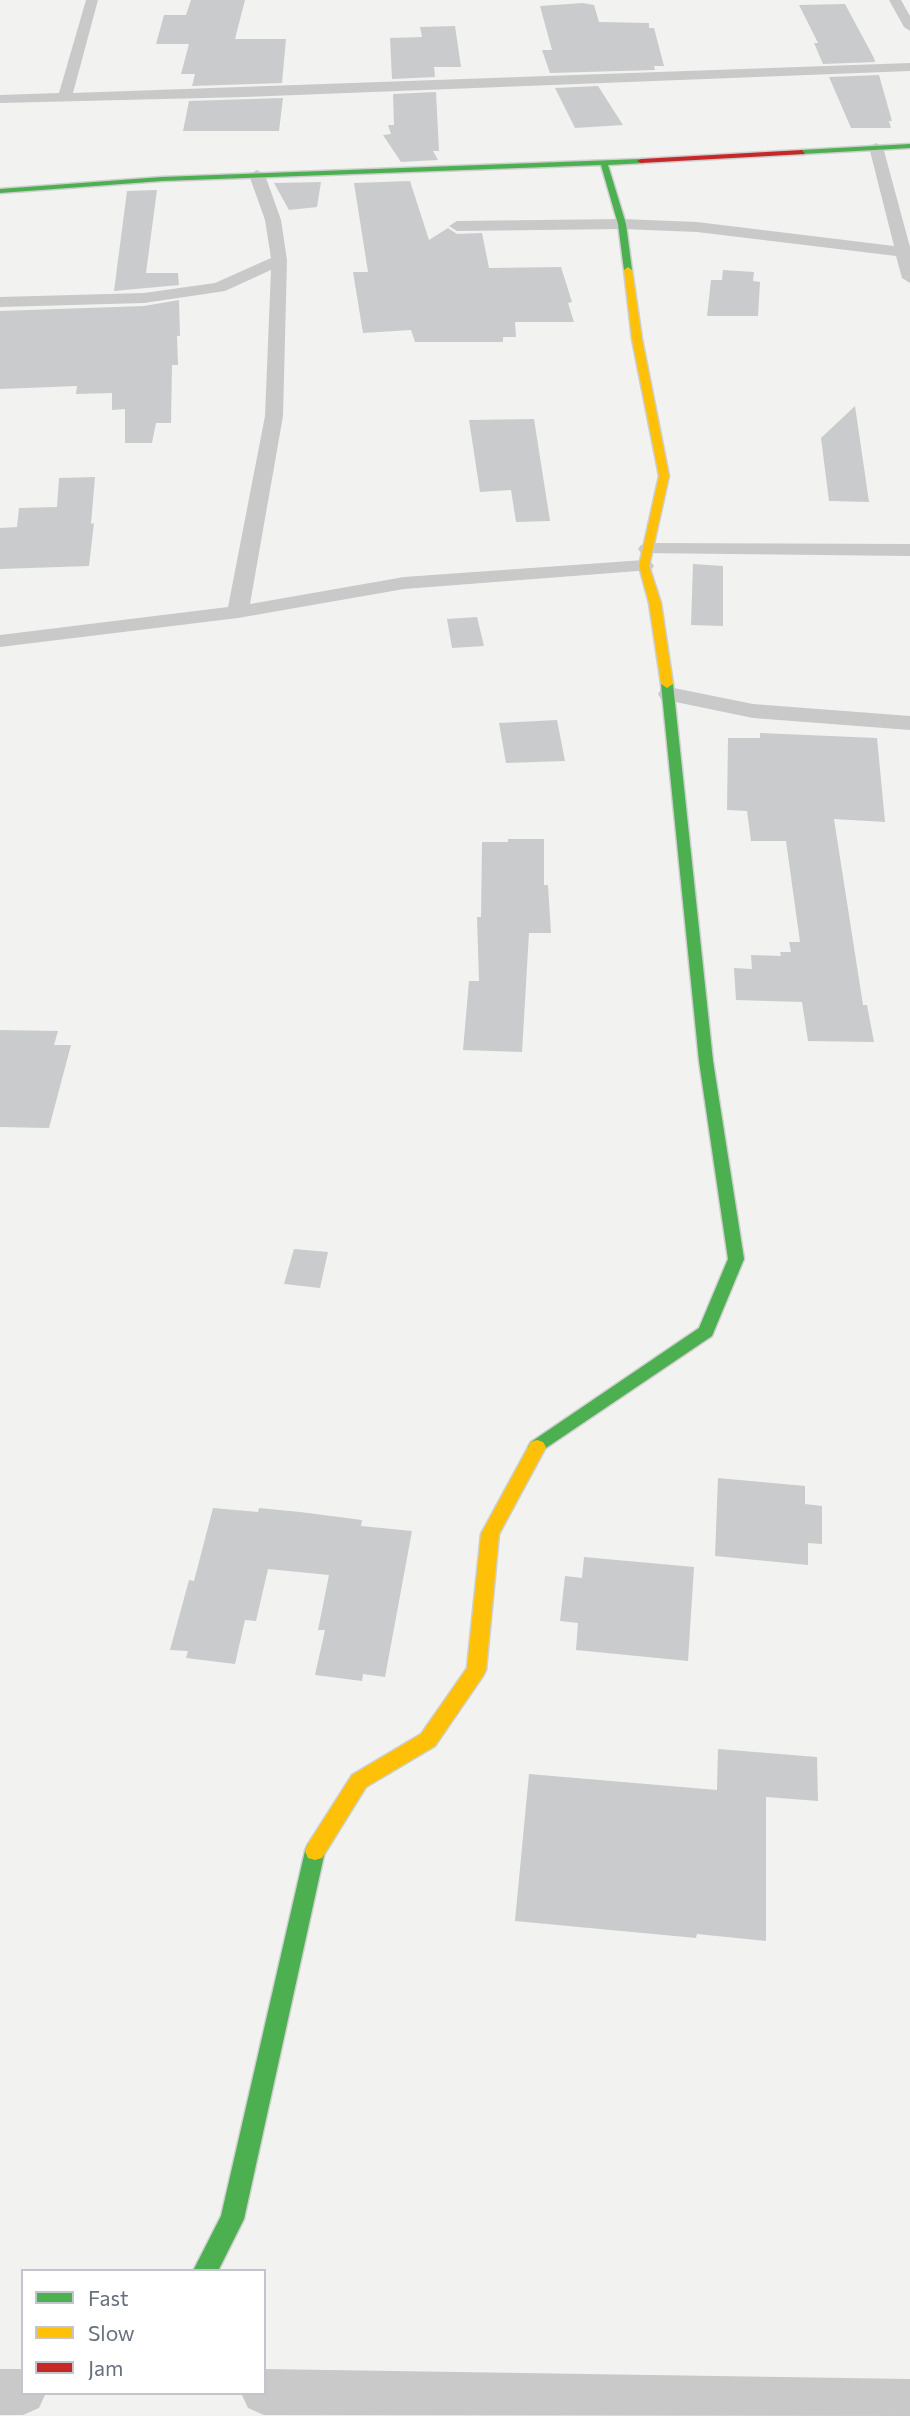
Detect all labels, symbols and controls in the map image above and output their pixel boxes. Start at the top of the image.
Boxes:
legend [21,2269,266,2395]
text: Fast [88,2285,129,2310]
text: Slow [88,2320,135,2345]
text: Jam [88,2355,123,2380]

